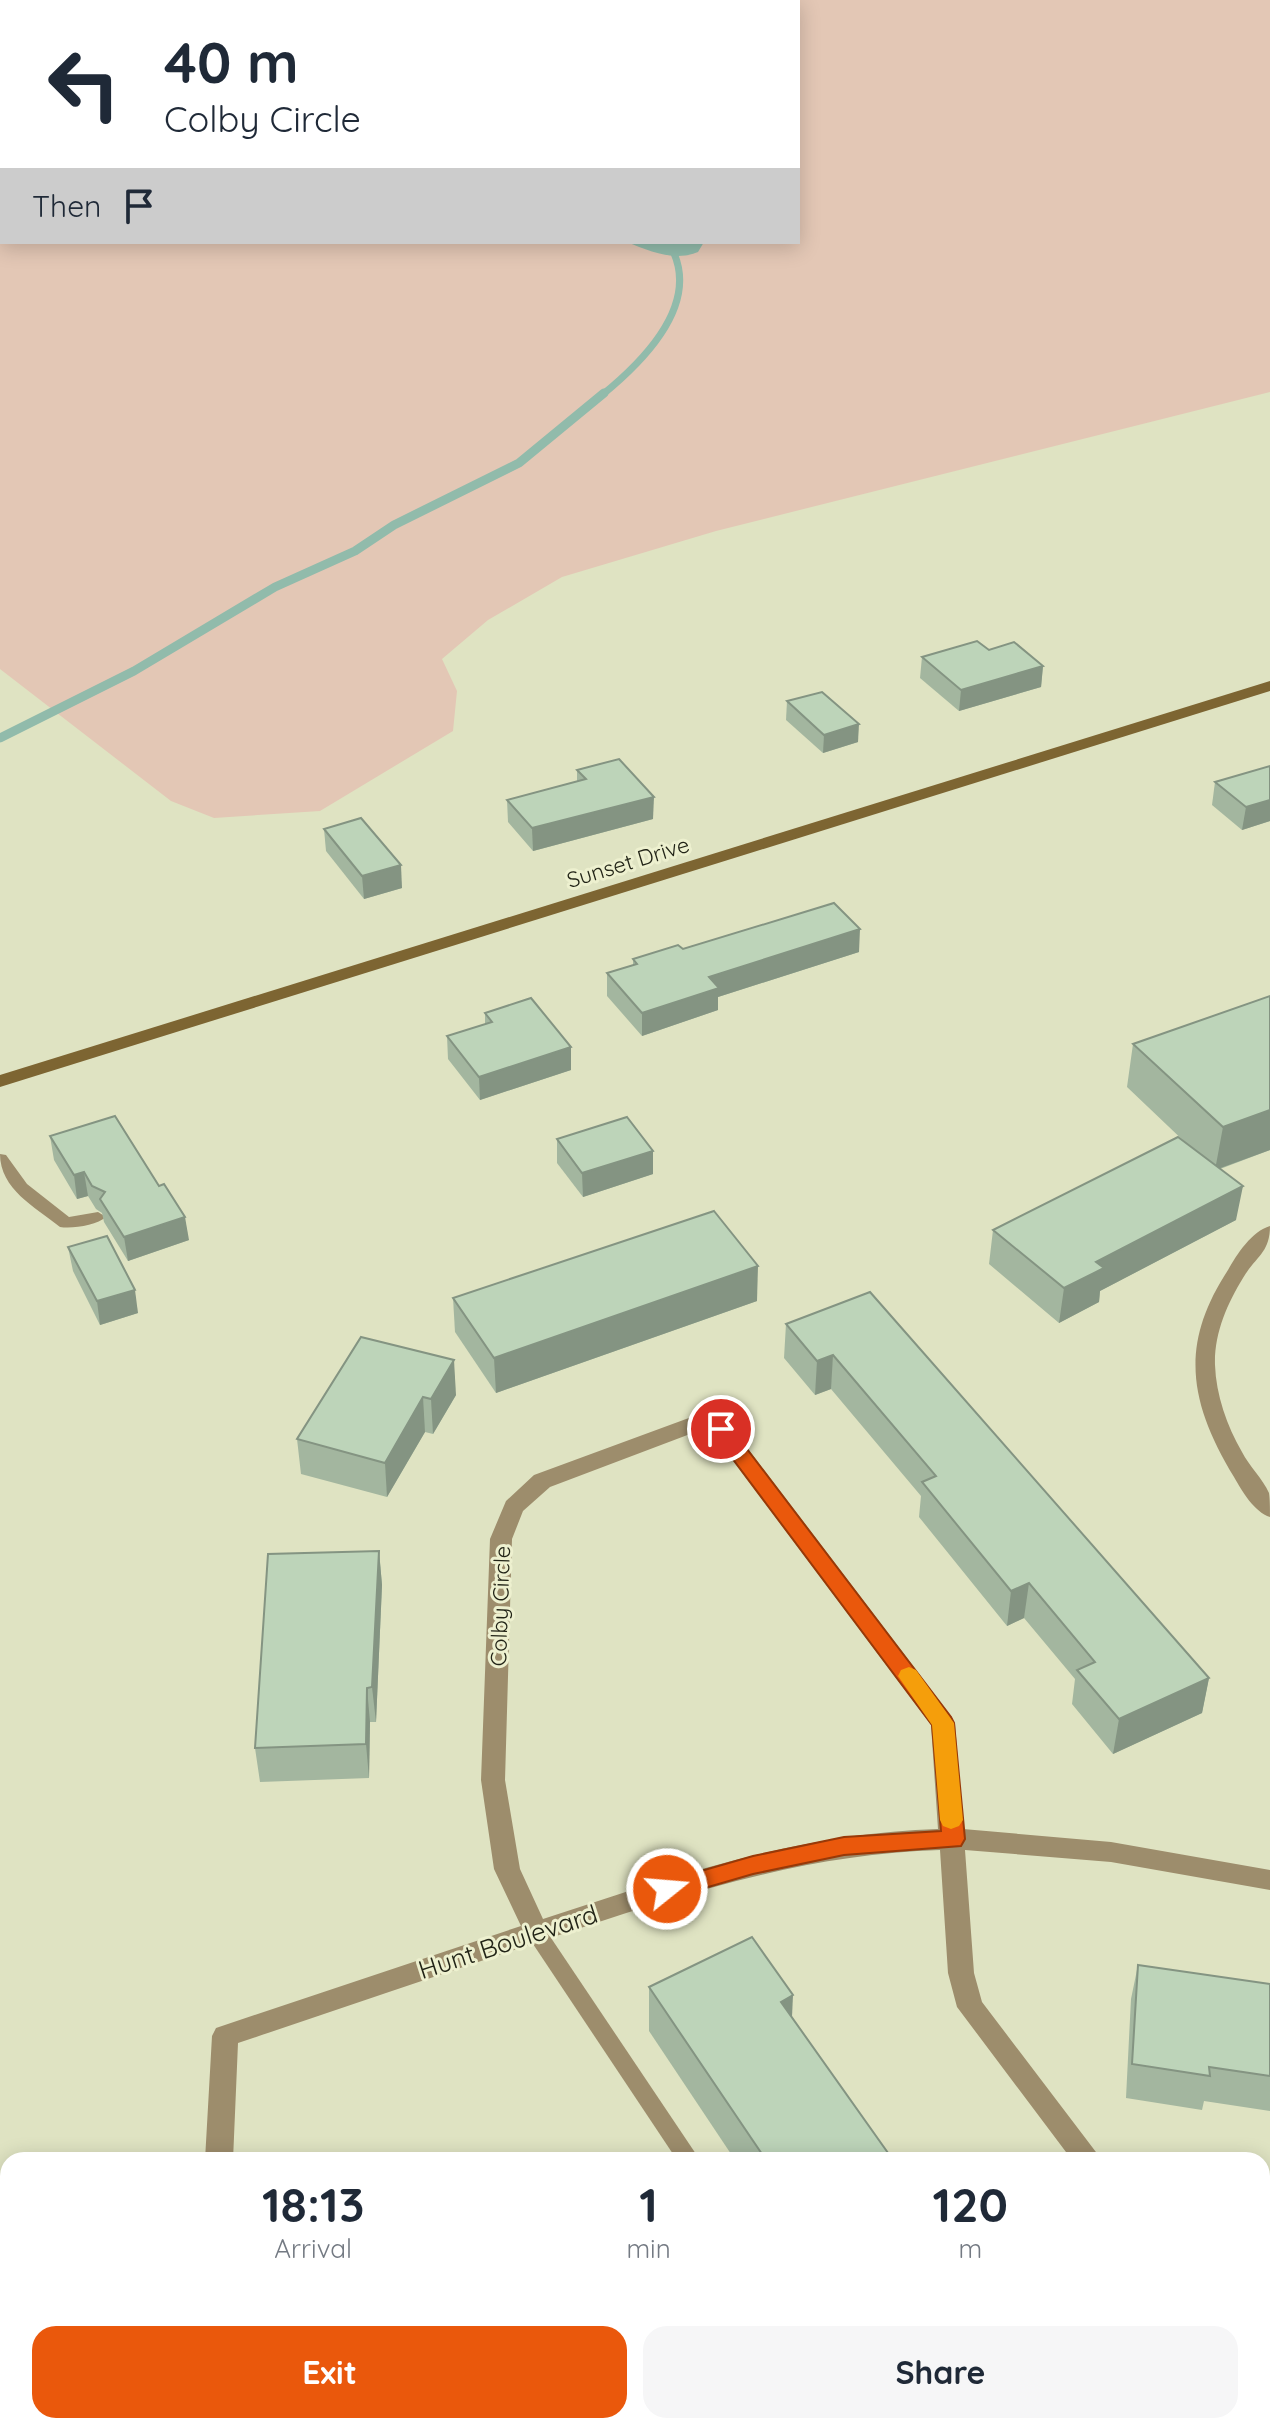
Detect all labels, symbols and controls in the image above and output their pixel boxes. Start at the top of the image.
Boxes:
text: 40 m [164,27,299,97]
icon: left [32,32,136,136]
text: Colby Circle [164,96,361,141]
icon: arrive [117,184,161,228]
text: Then [32,187,101,225]
street label: Sunset Drive [563,830,693,894]
pin [687,1395,755,1463]
icon: arrive [699,1407,743,1451]
street label: Colby Circle [484,1545,516,1667]
position arrow [625,1847,709,1931]
street label: Hunt Boulevard [414,1897,602,1986]
text: 18:13 [262,2174,364,2234]
text: 1 [639,2174,658,2234]
text: 120 [933,2174,1008,2234]
text: Arrival [274,2232,352,2265]
text: min [626,2232,671,2265]
text: m [958,2232,982,2265]
button: Exit [32,2326,627,2418]
button: Share [643,2326,1238,2418]

